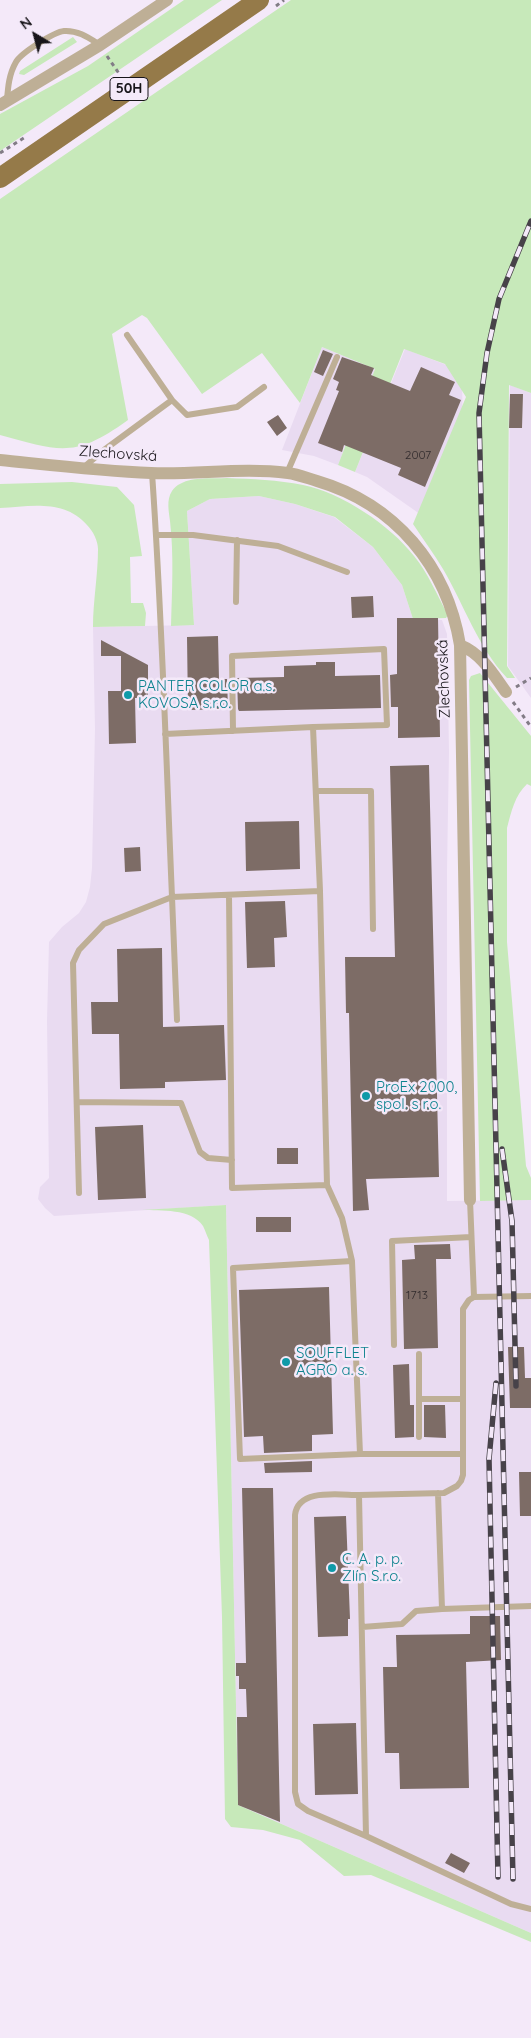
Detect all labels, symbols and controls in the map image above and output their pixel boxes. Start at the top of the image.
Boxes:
north arrow [10,10,60,60]
text: N [16,13,35,33]
road number: 50H [110,78,148,100]
street label: Zlechovská [78,442,158,466]
house number: 2007 [405,448,431,462]
street label: Zlechovská [434,639,454,719]
place label: PANTER COLOR a.s. KOVOSA s.r.o. [138,677,275,712]
marker: PANTER COLOR a.s. KOVOSA s.r.o. [122,689,134,701]
place label: ProEx 2000, spol. s r.o. [376,1078,457,1113]
marker: ProEx 2000, spol. s r.o. [360,1090,372,1102]
house number: 1713 [406,1288,428,1302]
place label: SOUFFLET AGRO a. s. [296,1344,369,1379]
marker: SOUFFLET AGRO a. s. [280,1356,292,1368]
place label: C. A. p. p. Zlín S.r.o. [342,1550,403,1585]
marker: C. A. p. p. Zlín S.r.o. [326,1562,338,1574]

